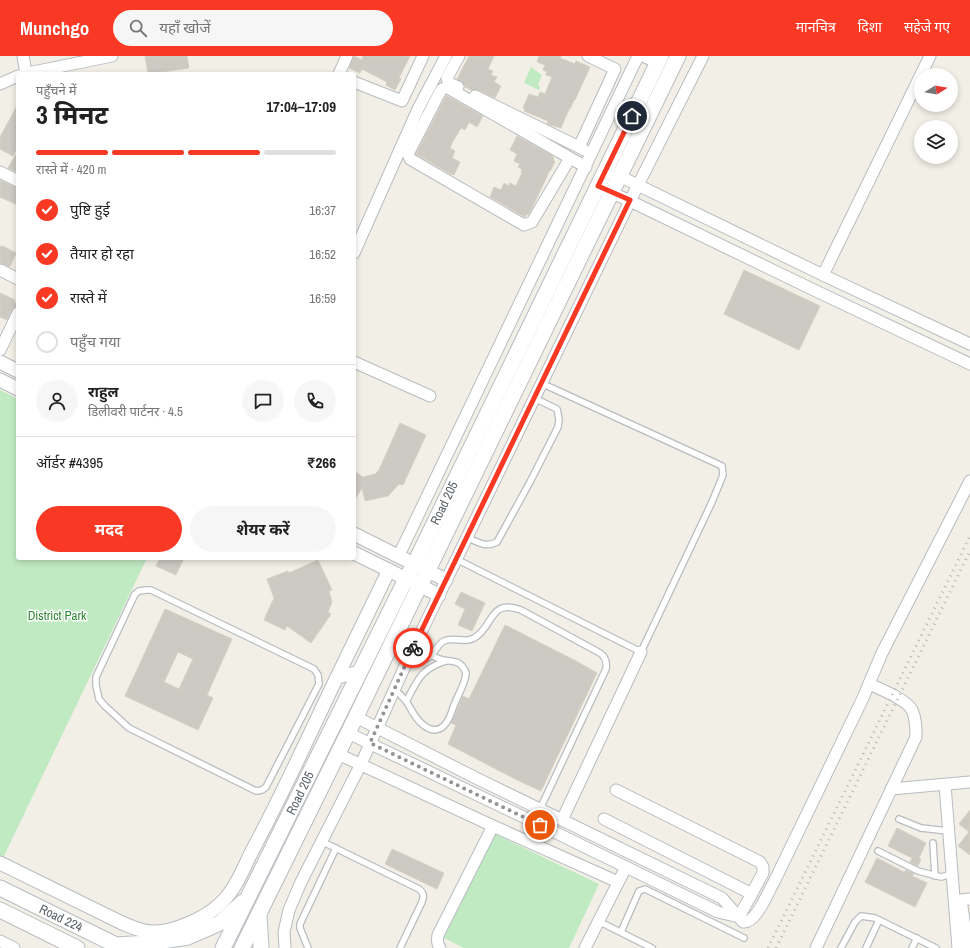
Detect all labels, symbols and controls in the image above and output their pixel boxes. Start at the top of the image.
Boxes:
search box [113,10,393,46]
text: Munchgo [20,15,89,41]
icon: search [127,17,149,39]
text: यहाँ खोजें [159,17,211,38]
text: मानचित्र [796,18,836,36]
text: दिशा [858,18,882,36]
text: सहेजे गए [904,18,950,36]
north arrow [914,68,958,112]
map controls [914,68,958,164]
text: पहुँचने में [36,82,77,99]
text: 17:04–17:09 [266,96,336,117]
text: 3 मिनट [36,97,108,132]
pin [615,99,649,133]
icon: home [621,105,643,127]
button: layers [914,120,958,164]
text: रास्ते में · 420 m [36,161,106,178]
icon: check [36,199,58,221]
text: पुष्टि हुई [70,199,110,220]
text: 16:37 [309,202,336,219]
icon: check [36,243,58,265]
text: तैयार हो रहा [70,243,134,264]
text: 16:52 [309,246,336,263]
icon: check [36,287,58,309]
text: रास्ते में [70,287,107,308]
text: 16:59 [309,290,336,307]
text: पहुँच गया [70,331,120,352]
button: person [36,380,78,422]
button: chat [242,380,284,422]
button: phone [294,380,336,422]
text: राहुल [88,381,119,402]
text: डिलीवरी पार्टनर · 4.5 [88,403,183,420]
text: ऑर्डर #4395 [36,452,103,473]
text: ₹266 [307,452,336,473]
street label: Road 205 [426,478,462,528]
button: मदद [36,506,182,552]
button: शेयर करें [190,506,336,552]
park label: District Park [28,607,87,624]
courier [393,628,433,668]
icon: bike [402,637,424,659]
street label: Road 205 [282,768,318,818]
pin [523,808,557,842]
icon: bag [529,814,551,836]
street label: Road 224 [36,900,86,936]

